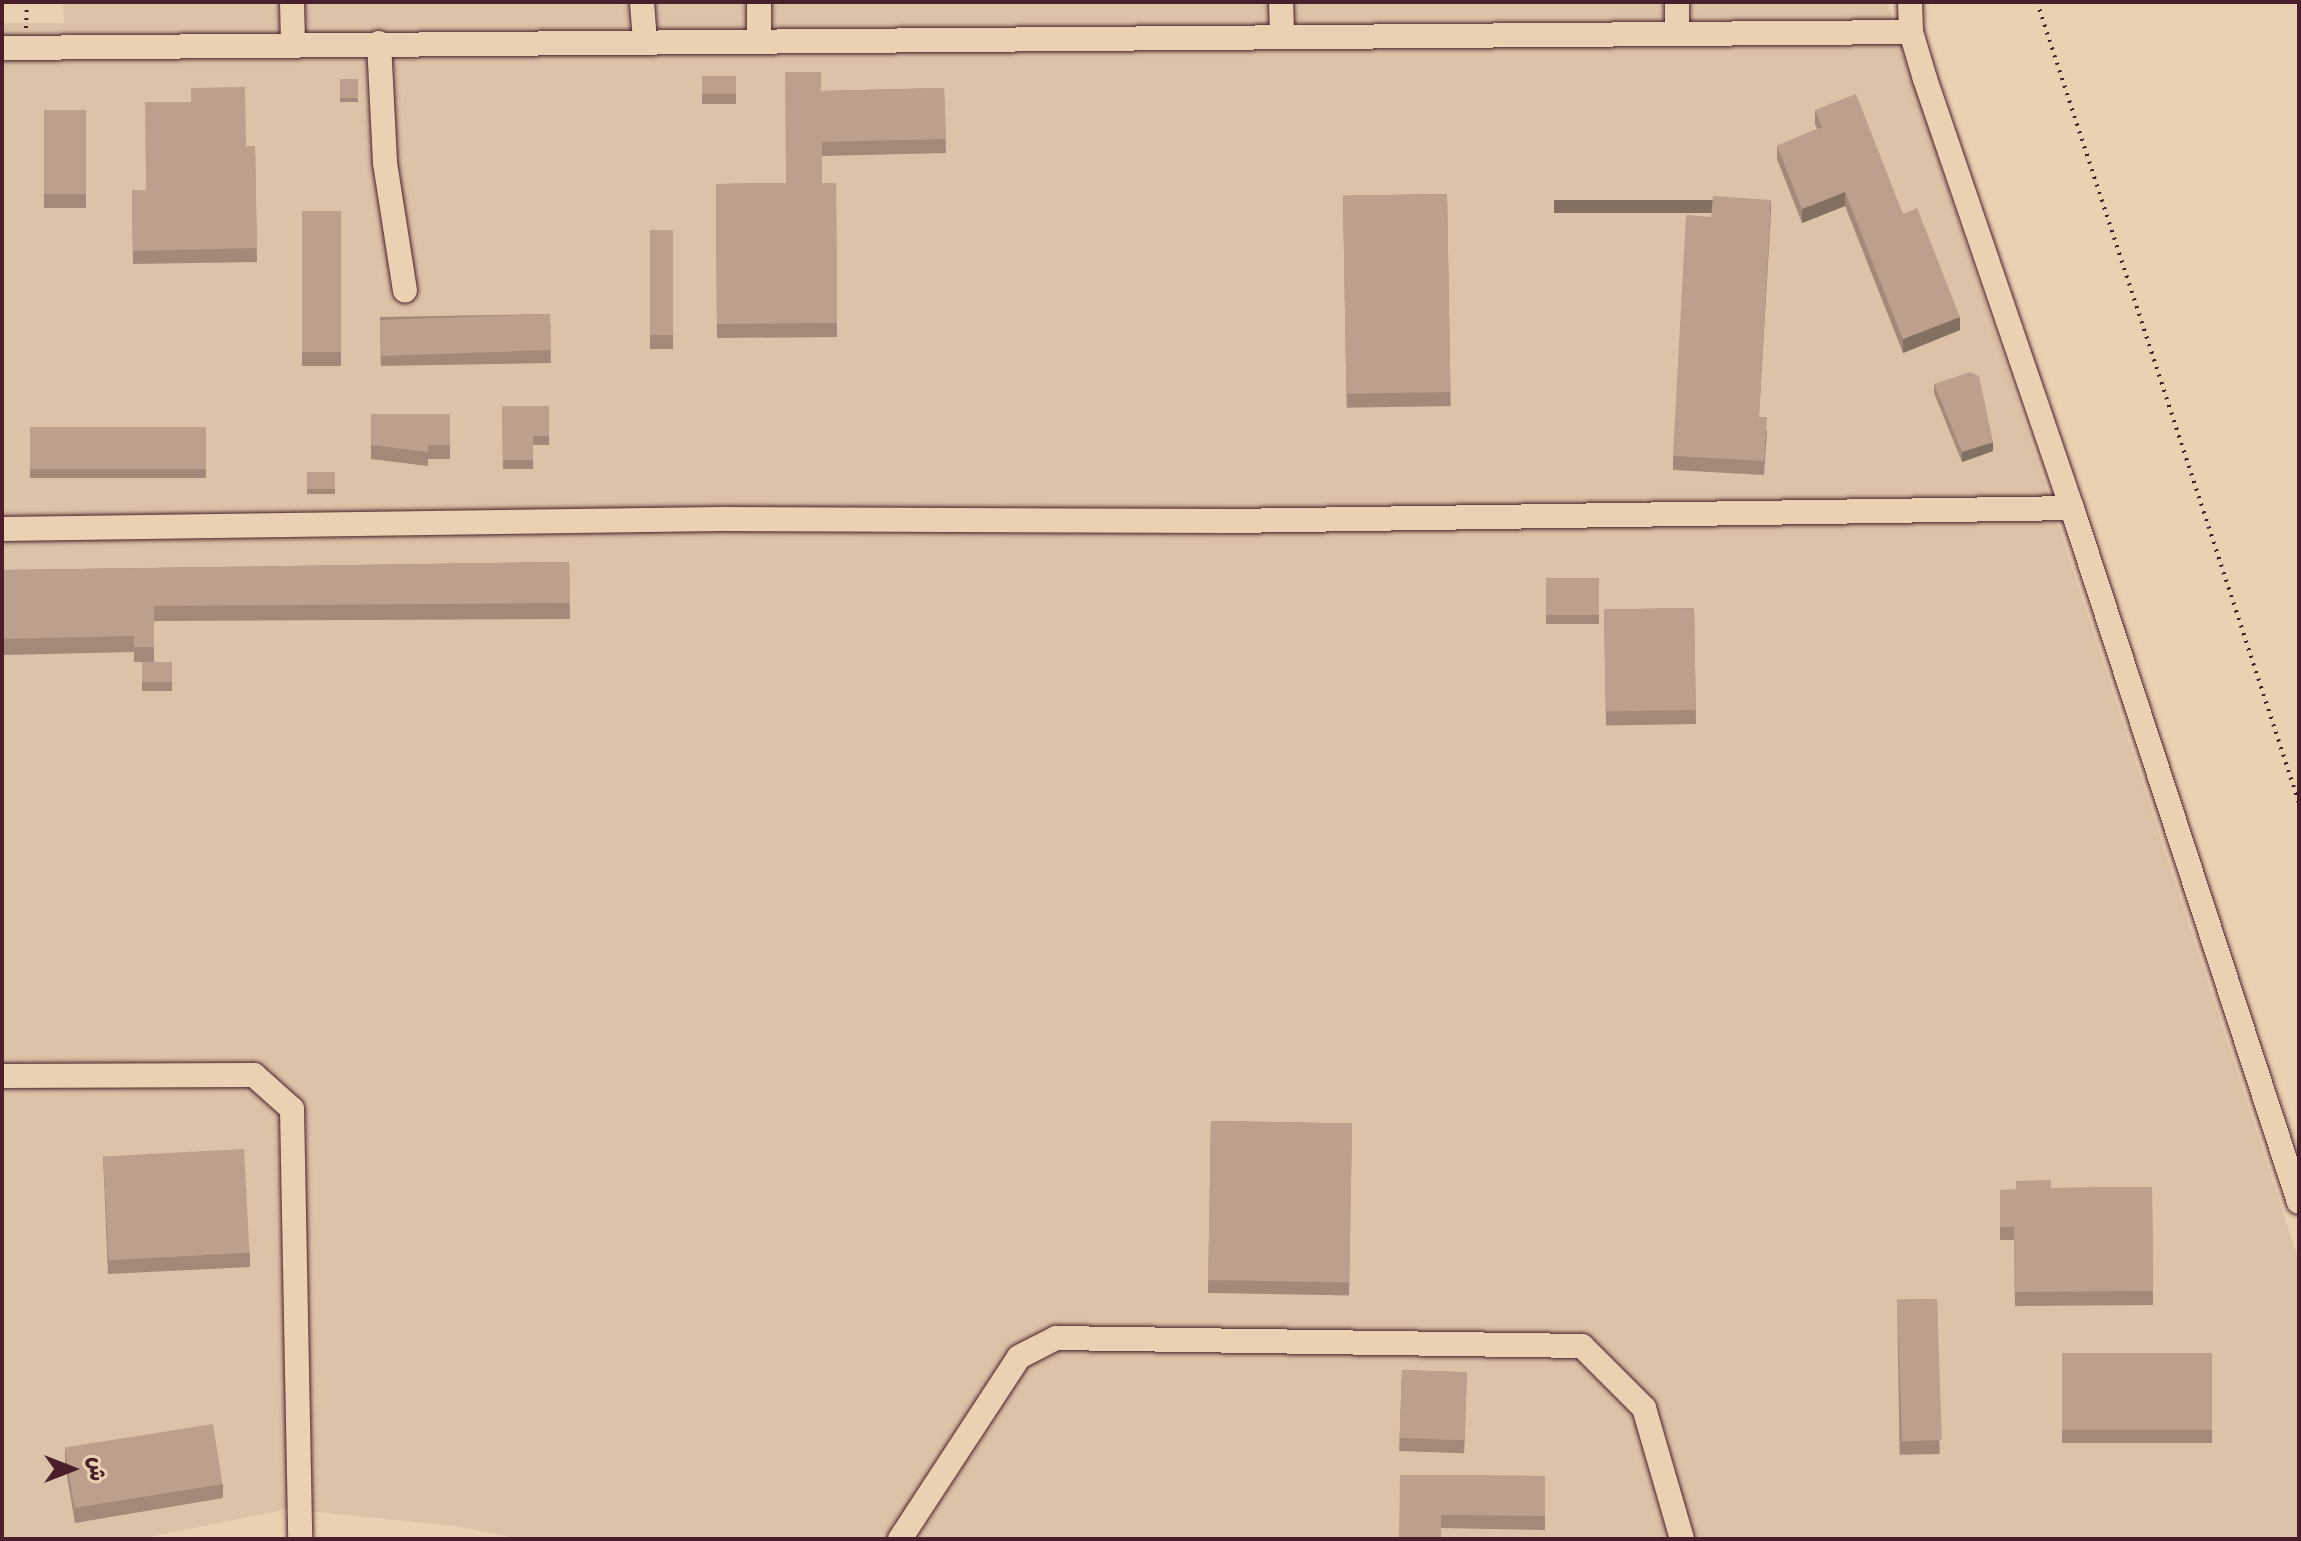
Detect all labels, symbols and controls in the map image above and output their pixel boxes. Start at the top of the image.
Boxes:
north arrow [32,1429,112,1509]
text: ش [83,1457,110,1481]

